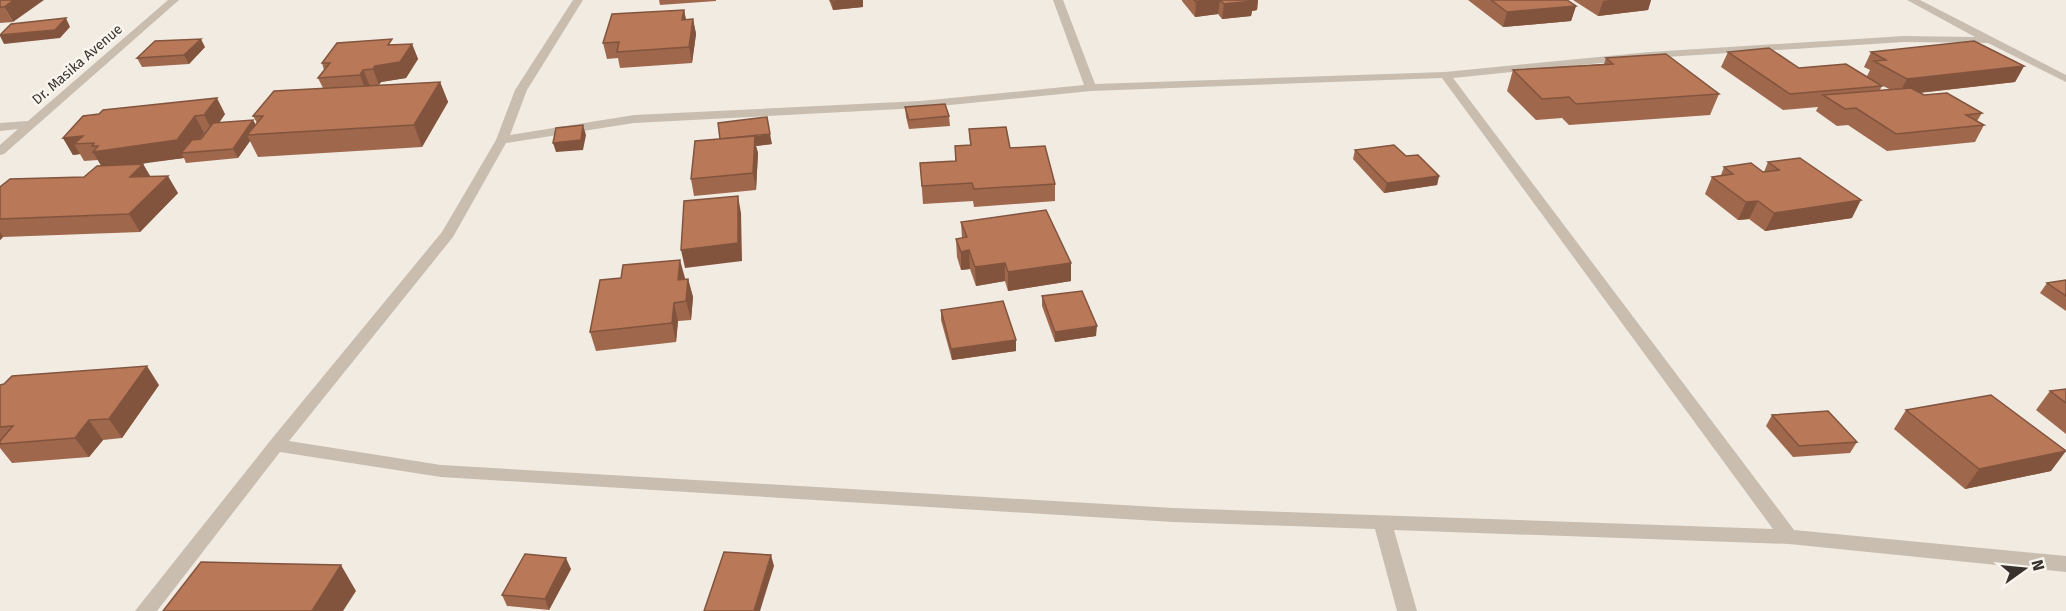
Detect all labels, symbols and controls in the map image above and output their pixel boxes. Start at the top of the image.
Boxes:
street label: Dr. Masika Avenue [29,21,126,108]
north arrow [1994,539,2054,599]
text: N [2027,558,2049,573]

